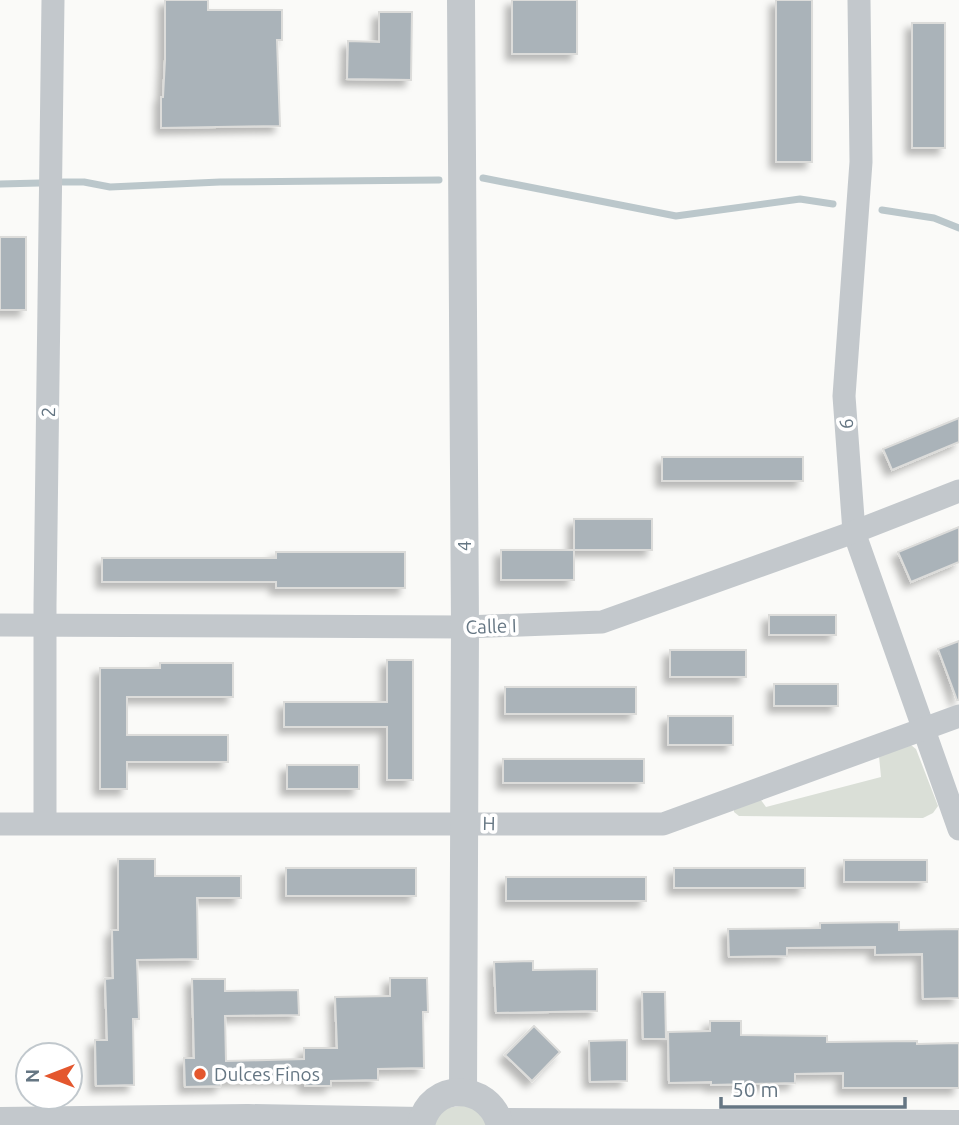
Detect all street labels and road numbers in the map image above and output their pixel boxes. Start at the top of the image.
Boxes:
street label: 2 [37,406,59,418]
street label: 6 [835,418,857,430]
street label: 4 [453,541,475,551]
street label: Calle I [465,614,517,638]
street label: H [482,812,496,834]

